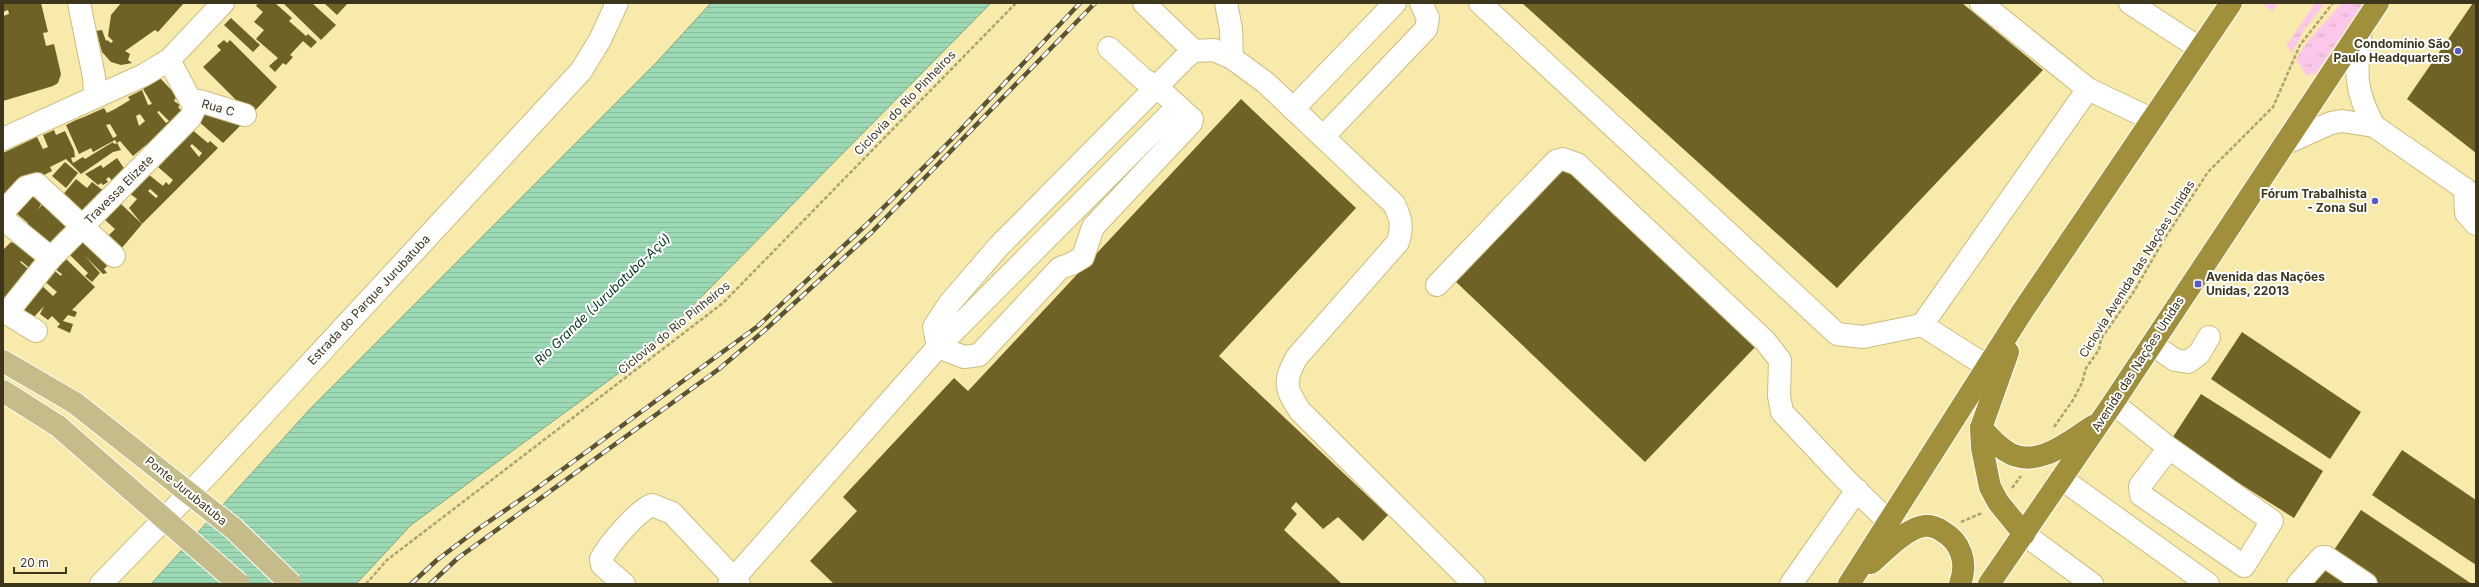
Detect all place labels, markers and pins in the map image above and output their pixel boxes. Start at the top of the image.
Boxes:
place label: Condomínio São Paulo Headquarters [2334,36,2450,65]
marker: Condomínio São Paulo Headquarters [2453,46,2463,56]
place label: Fórum Trabalhista - Zona Sul [2261,186,2367,215]
marker: Fórum Trabalhista - Zona Sul [2370,196,2380,206]
place label: Avenida das Nações Unidas, 22013 [2206,269,2325,298]
marker: Avenida das Nações Unidas, 22013 [2193,279,2203,289]

